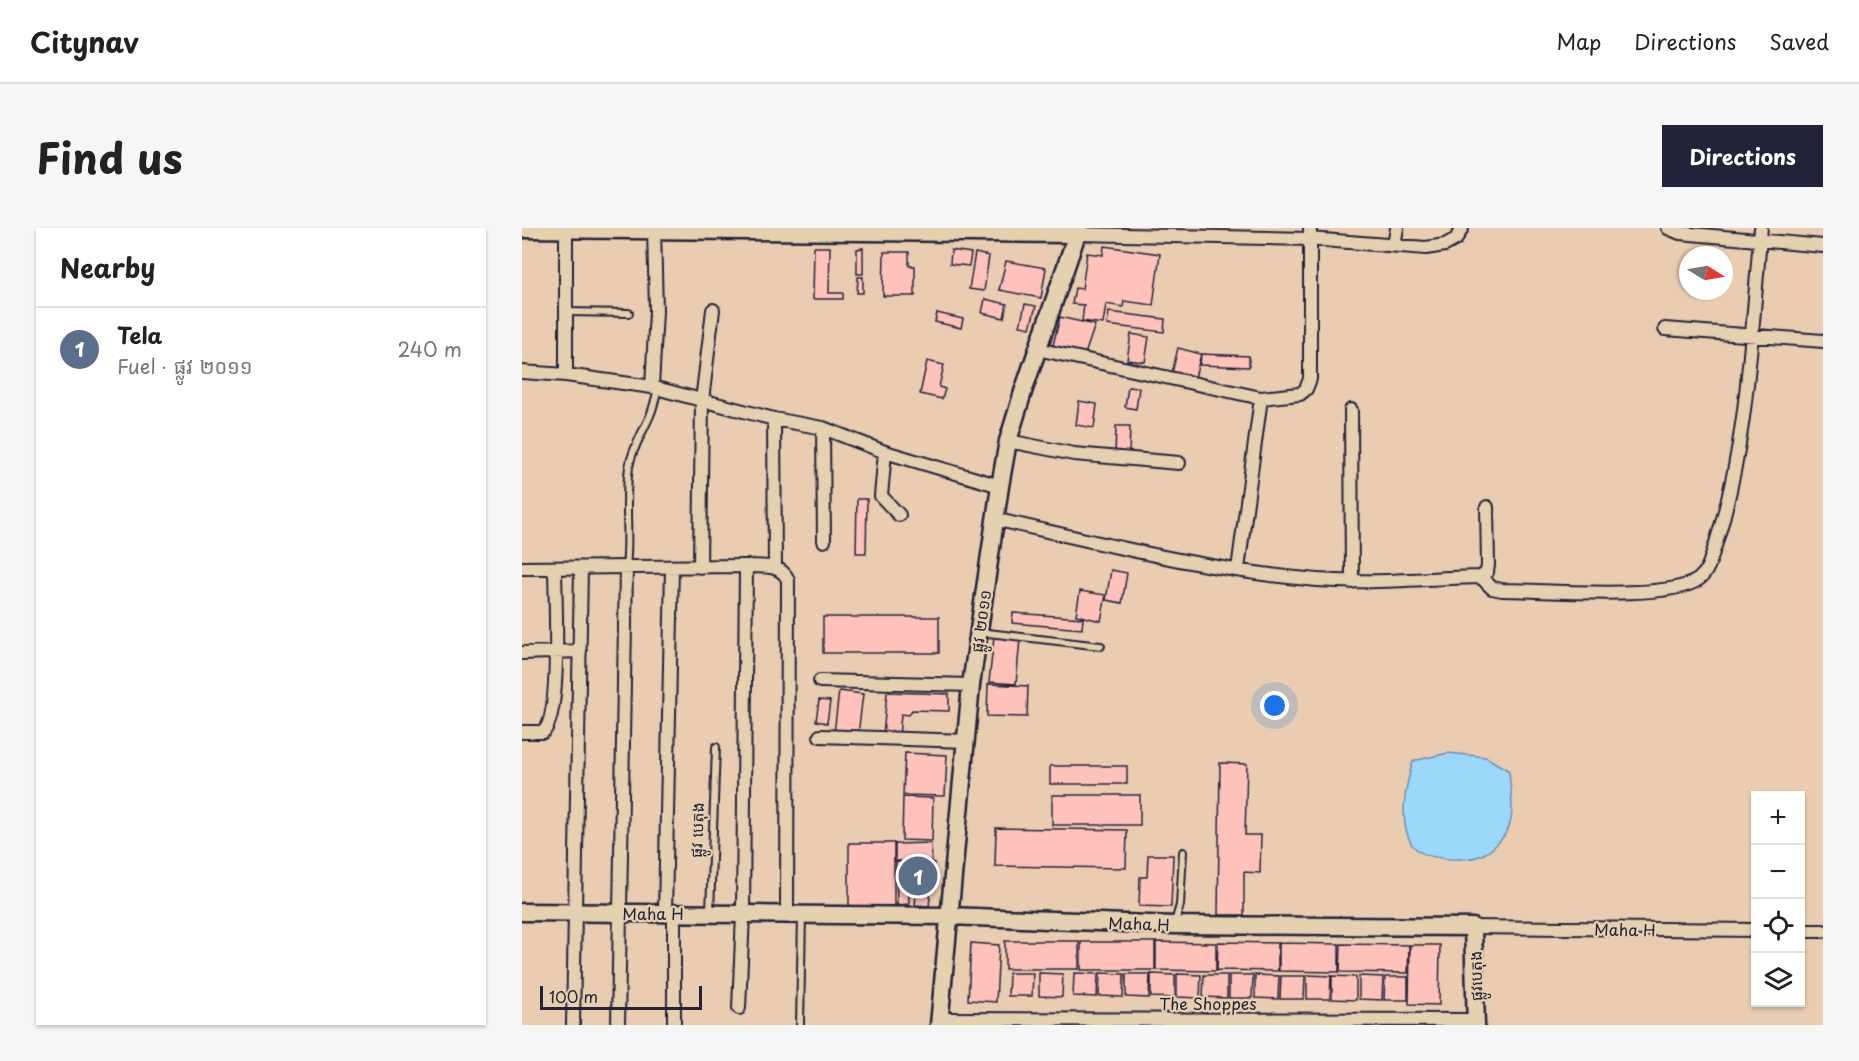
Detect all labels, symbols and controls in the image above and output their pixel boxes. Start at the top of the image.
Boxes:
text: Citynav [30,20,139,63]
text: Map [1556,25,1601,57]
text: Directions [1634,25,1736,57]
text: Saved [1769,25,1829,57]
text: Find us [36,125,183,188]
button: Directions [1662,125,1823,187]
north arrow [1679,246,1733,300]
text: Nearby [60,248,155,287]
text: Tela [117,318,162,351]
text: 1 [75,334,84,364]
text: 240 m [397,334,462,364]
text: Fuel · ផ្លូវ ២០១១ [117,351,253,381]
street label: ផ្លូវ ២០១១ [964,588,1000,654]
your location [1260,691,1289,720]
map controls [1751,791,1805,1007]
button: + [1751,791,1805,845]
street label: ផ្លូវ បេតុង [683,802,713,858]
button: − [1751,845,1805,899]
pin: 1 [898,854,938,898]
button: locate [1751,899,1805,953]
street label: Maha H [622,901,684,925]
street label: Maha H [1108,910,1170,936]
street label: Maha H [1594,916,1656,942]
street label: ផ្លូវបេតុង [1463,950,1491,1001]
button: layers [1751,953,1805,1007]
scale bar [540,983,702,1010]
text: 100 m [549,984,598,1008]
street label: The Shoppes [1159,991,1257,1015]

